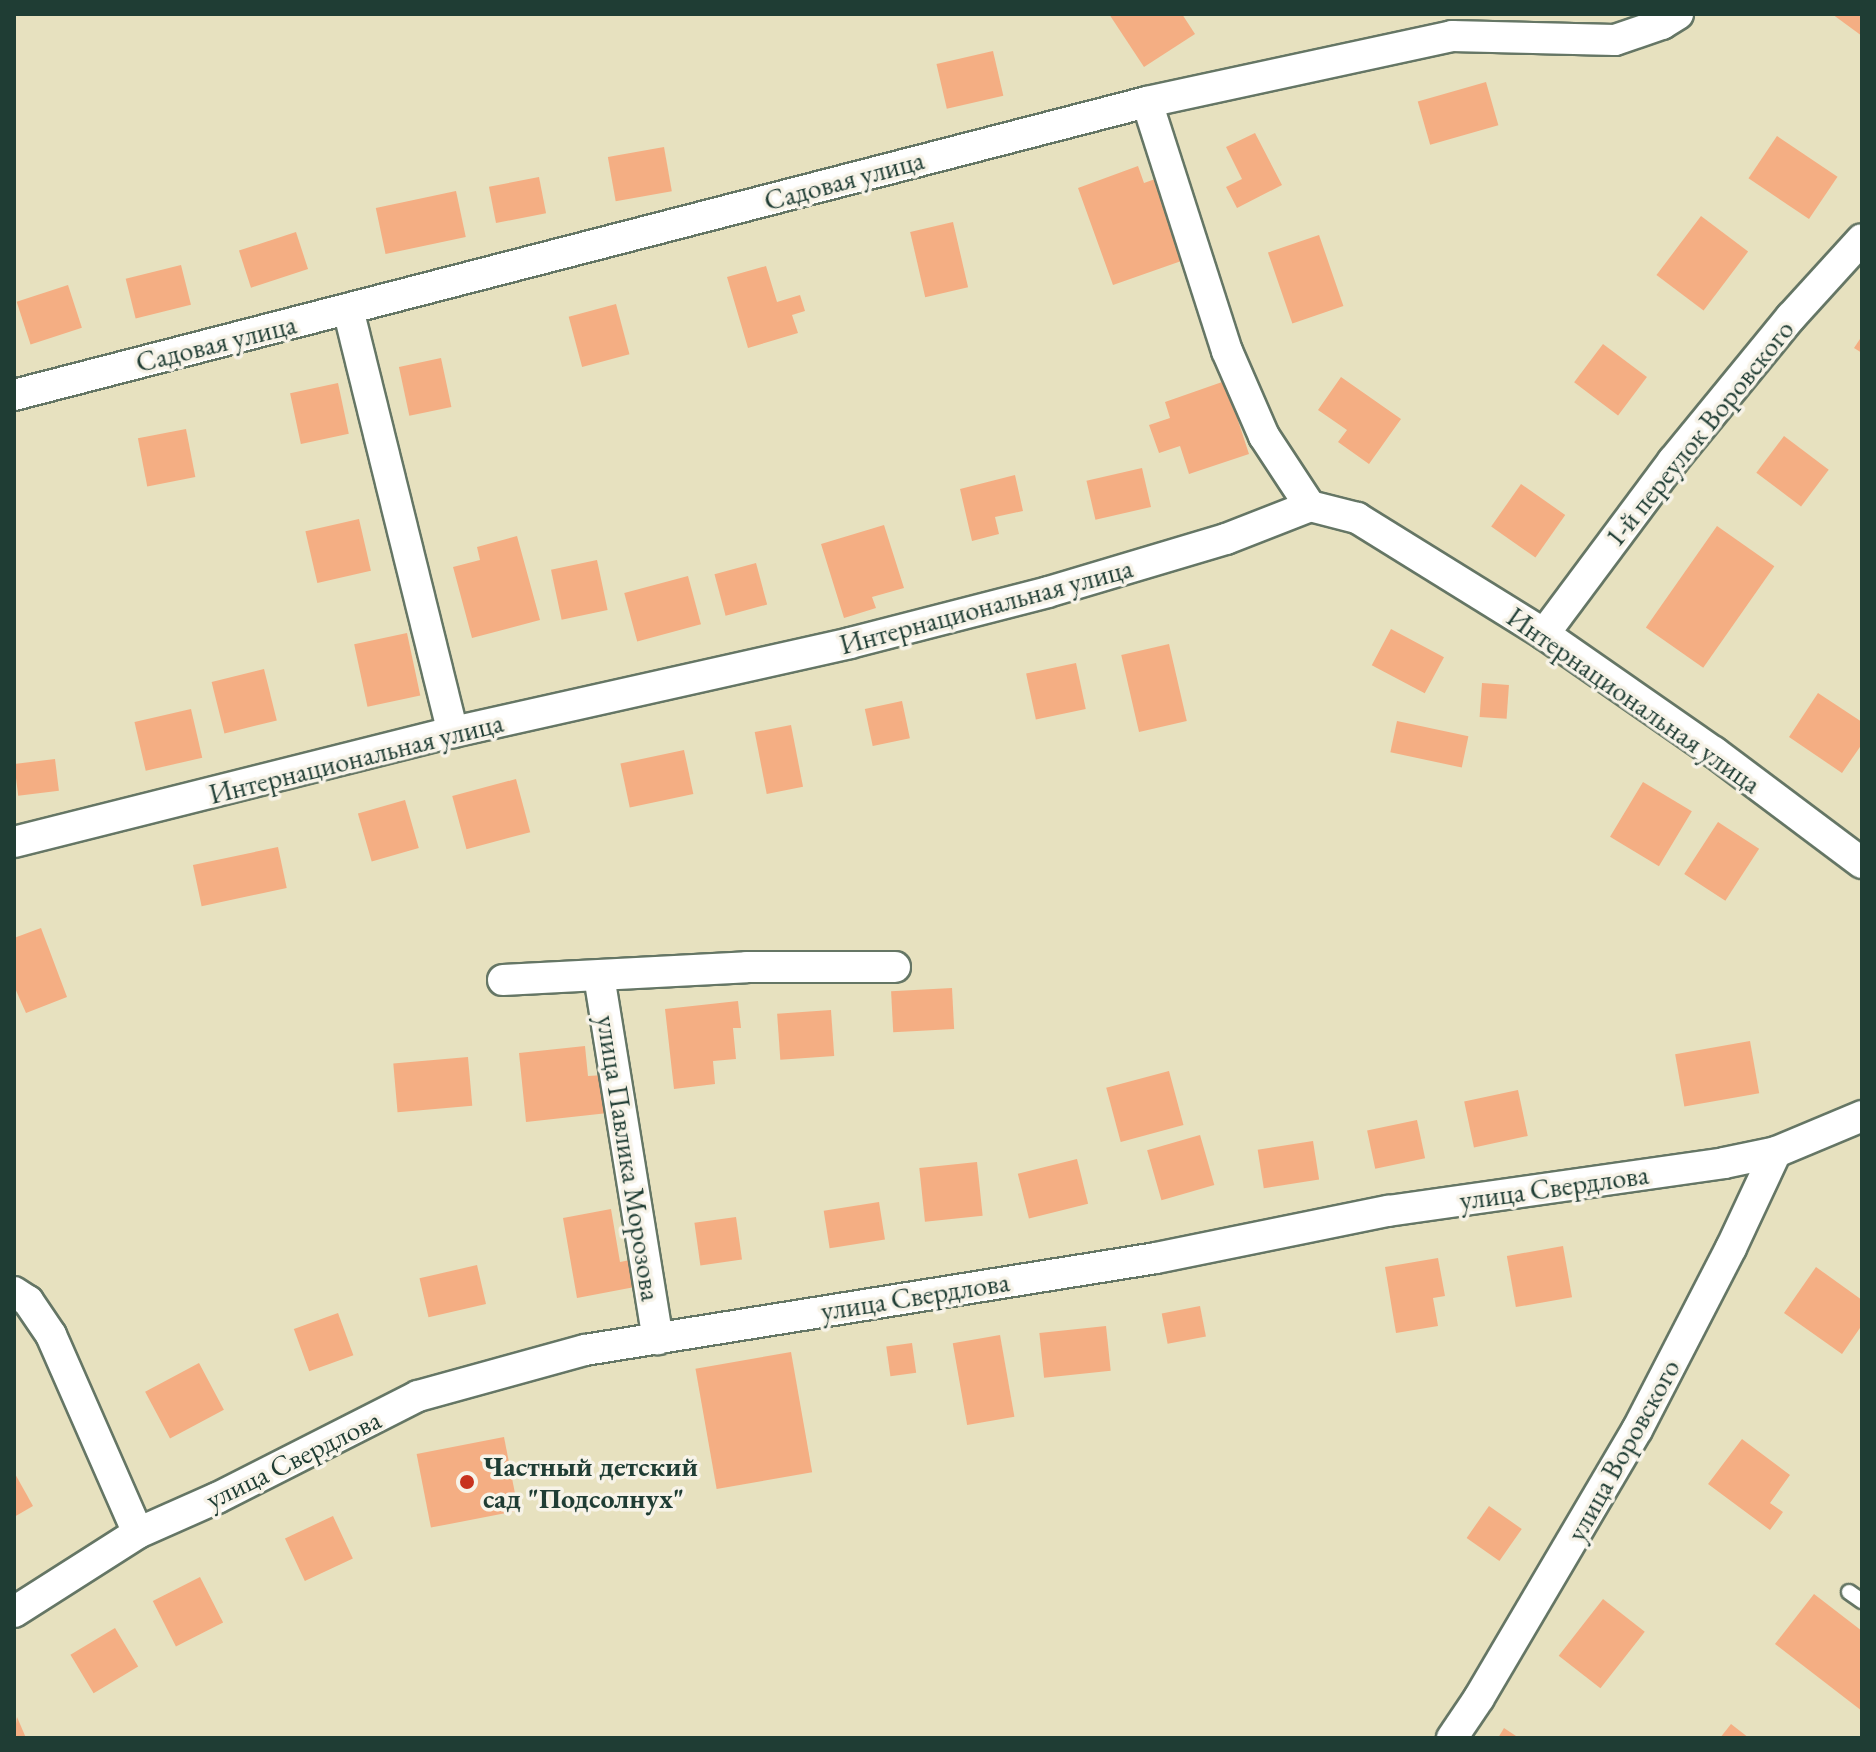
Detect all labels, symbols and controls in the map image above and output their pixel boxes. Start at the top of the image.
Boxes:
street label: Садовая улица [760,143,928,217]
street label: Садовая улица [132,307,300,379]
street label: 1-й переулок Воровского [1597,313,1801,553]
street label: Интернациональная улица [836,551,1136,661]
street label: Интернациональная улица [1501,600,1767,800]
street label: Интернациональная улица [205,705,507,811]
street label: улица Павлика Морозова [590,1013,668,1303]
street label: улица Свердлова [1457,1157,1651,1217]
street label: улица Свердлова [818,1264,1012,1328]
street label: улица Воровского [1559,1353,1687,1547]
street label: улица Свердлова [200,1402,386,1516]
place label: Частный детский сад "Подсолнух" [483,1449,698,1515]
marker: Частный детский сад "Подсолнух" [458,1473,476,1491]

